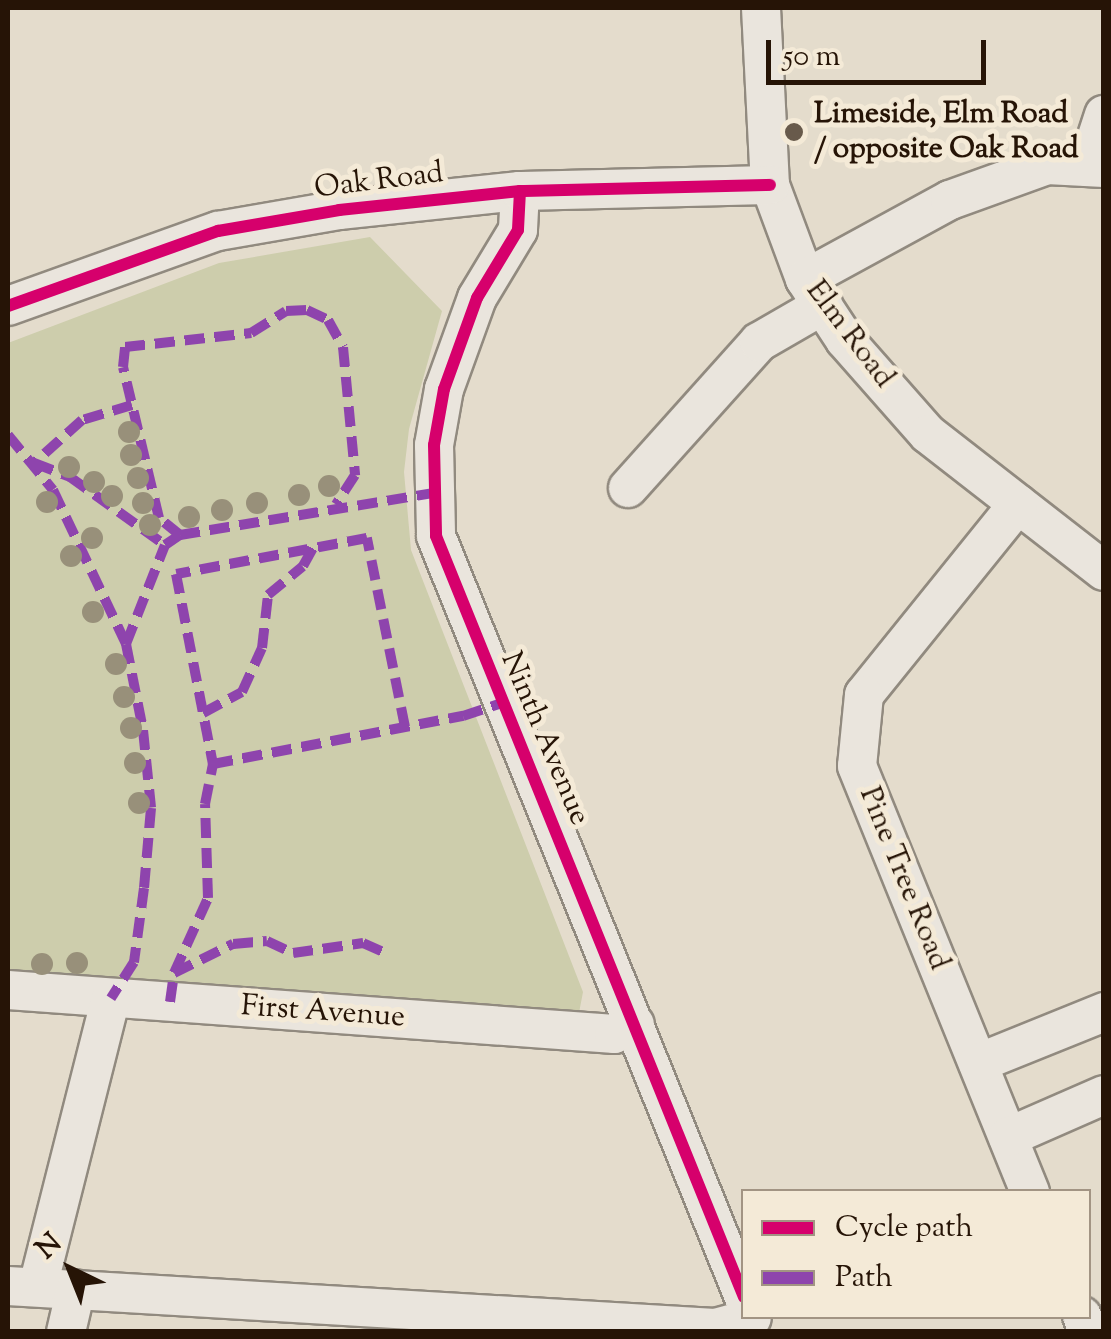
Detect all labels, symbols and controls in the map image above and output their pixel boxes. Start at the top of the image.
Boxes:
scale bar [771,20,991,82]
text: 50 m [783,36,840,79]
place label: Limeside, Elm Road / opposite Oak Road [814,97,1079,168]
marker: Limeside, Elm Road / opposite Oak Road [783,121,805,143]
street label: Oak Road [312,156,446,208]
street label: Elm Road [797,274,901,396]
street label: Ninth Avenue [491,647,597,831]
street label: Pine Tree Road [850,782,956,976]
street label: First Avenue [240,989,406,1037]
legend [741,1189,1091,1319]
text: Cycle path [835,1207,973,1250]
north arrow [20,1219,120,1319]
text: N [28,1225,71,1269]
text: Path [835,1257,893,1300]

